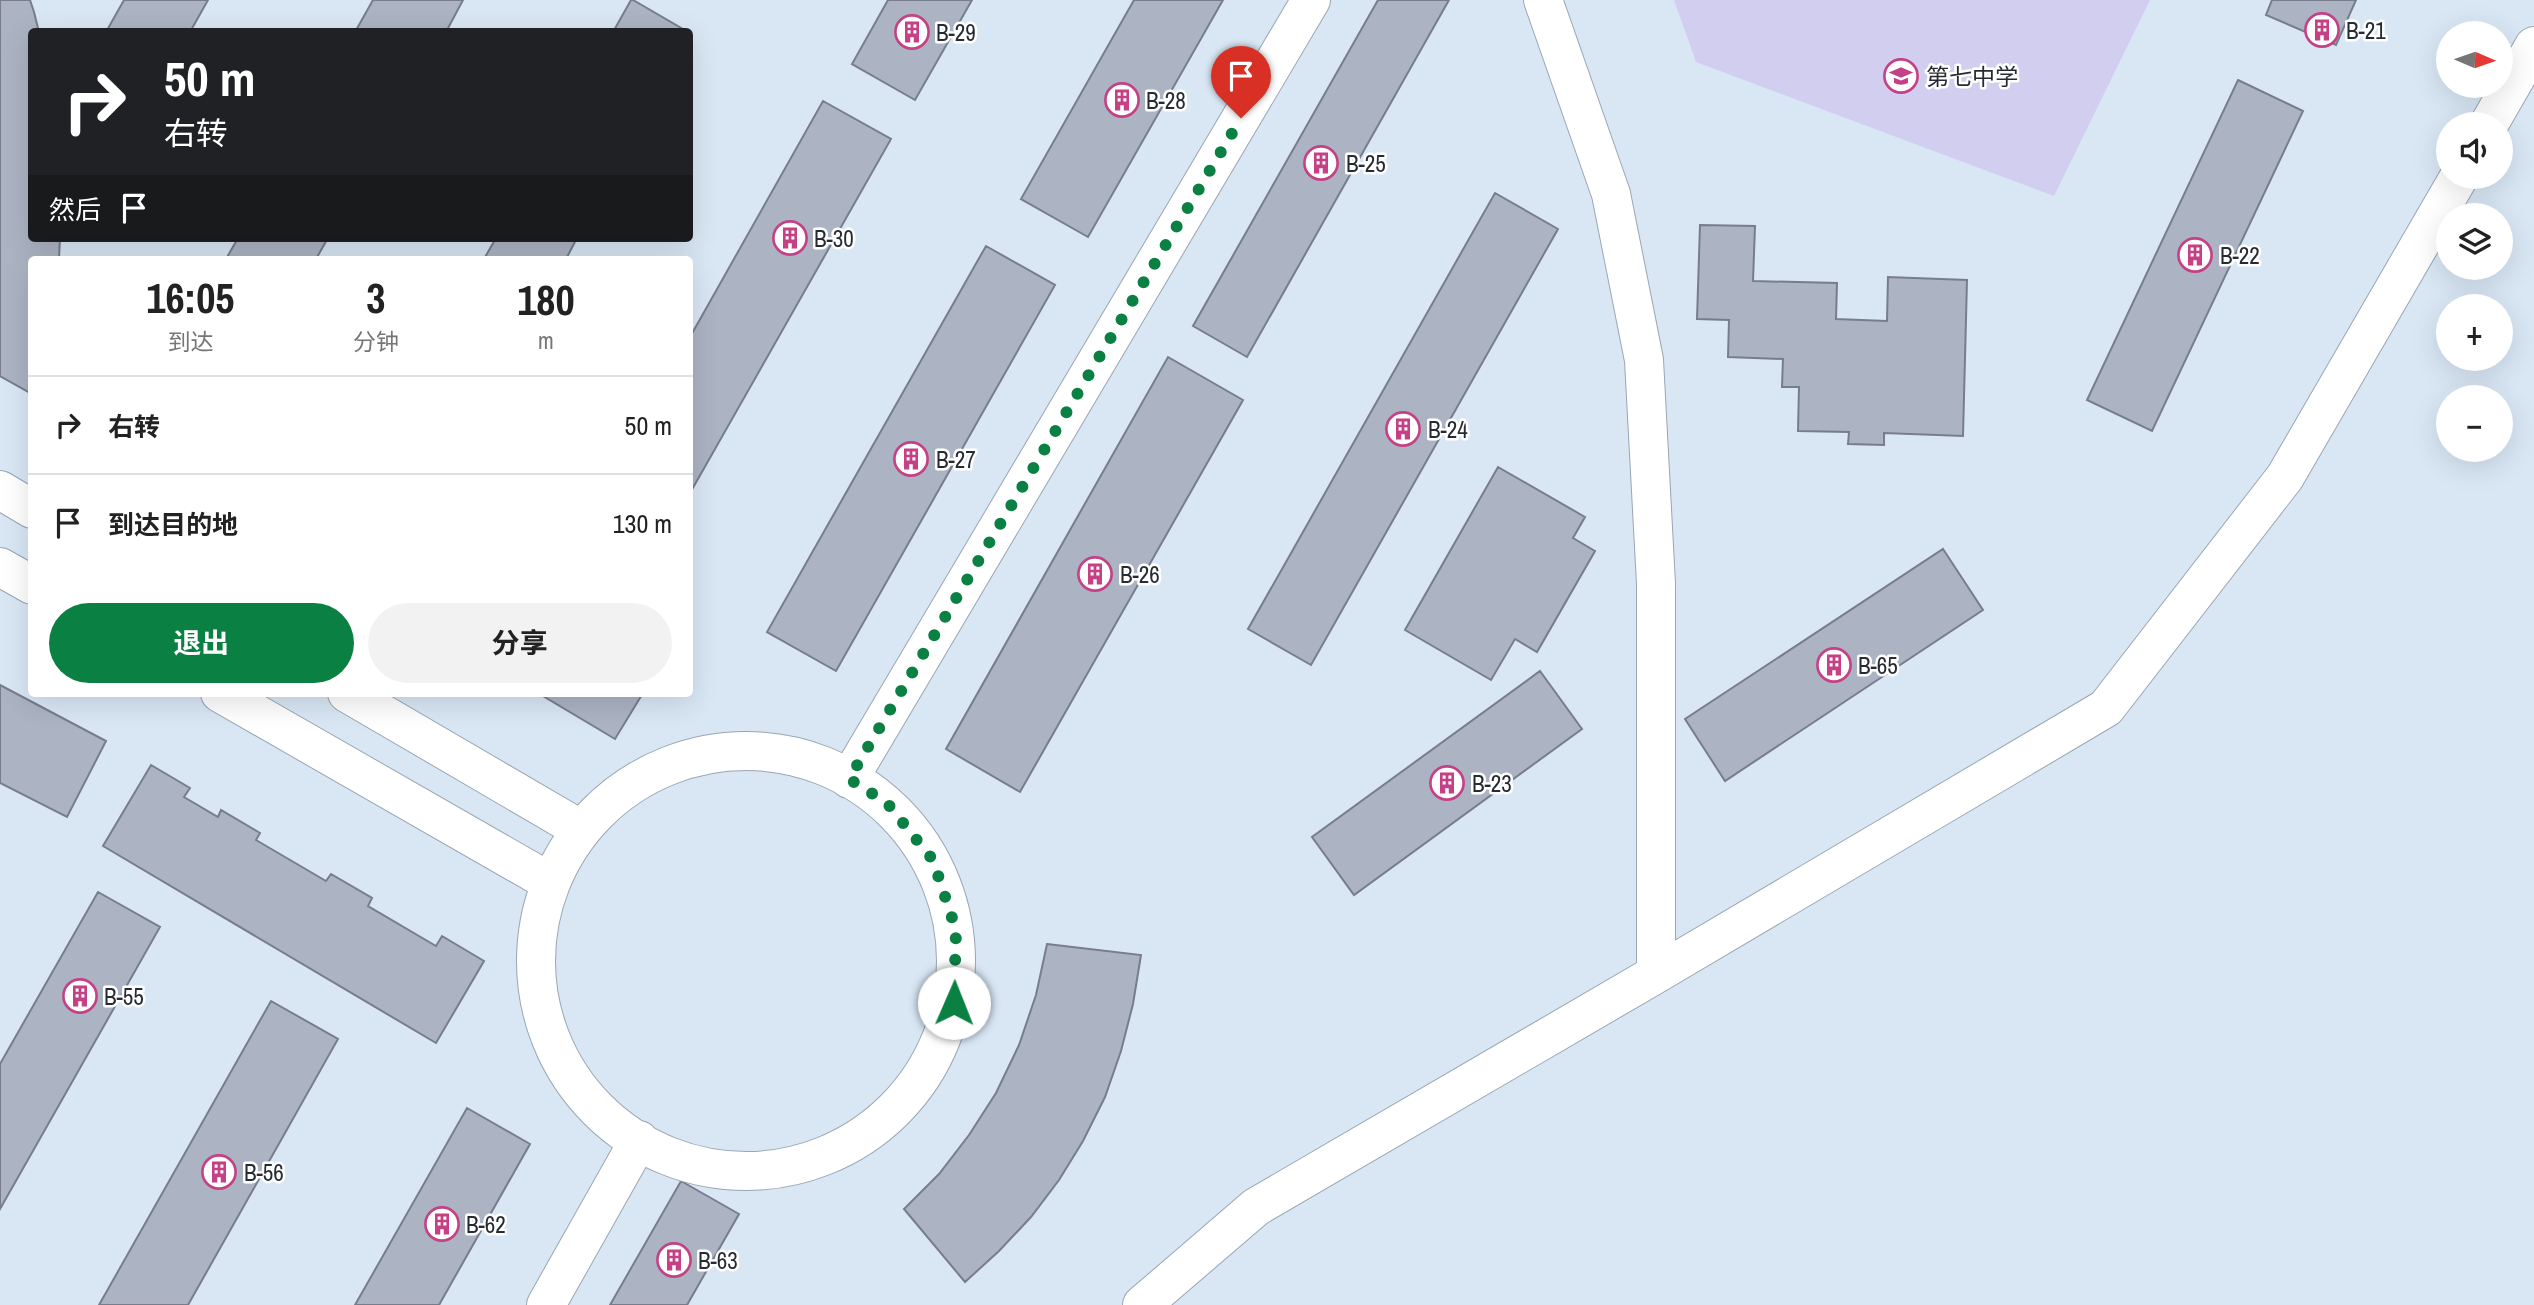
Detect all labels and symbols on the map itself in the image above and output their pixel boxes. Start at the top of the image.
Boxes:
building icon: B-21 [2303,11,2341,49]
building icon: B-29 [893,13,931,51]
place label: B-21 [2346,15,2386,46]
place label: B-29 [936,17,976,48]
north arrow [2436,21,2513,98]
pin [1211,46,1271,118]
school or university icon: 第七中学 [1882,57,1920,95]
place label: 第七中学 [1926,61,2018,92]
building icon: B-28 [1103,81,1141,119]
place label: B-28 [1146,85,1186,116]
building icon: B-25 [1302,144,1340,182]
place label: B-25 [1346,148,1386,179]
building icon: B-30 [771,219,809,257]
place label: B-30 [814,223,854,254]
building icon: B-22 [2176,236,2214,274]
place label: B-22 [2220,240,2260,271]
building icon: B-24 [1384,410,1422,448]
place label: B-24 [1428,414,1468,445]
building icon: B-27 [892,440,930,478]
place label: B-27 [936,444,976,475]
building icon: B-26 [1076,555,1114,593]
place label: B-26 [1120,559,1160,590]
building icon: B-65 [1815,646,1853,684]
place label: B-65 [1858,650,1898,681]
building icon: B-23 [1428,764,1466,802]
place label: B-23 [1472,768,1512,799]
position arrow [917,966,991,1040]
building icon: B-55 [61,977,99,1015]
place label: B-55 [104,981,144,1012]
building icon: B-56 [200,1153,238,1191]
place label: B-56 [244,1157,284,1188]
building icon: B-62 [423,1205,461,1243]
place label: B-62 [466,1209,506,1240]
building icon: B-63 [655,1241,693,1279]
place label: B-63 [698,1245,738,1276]

